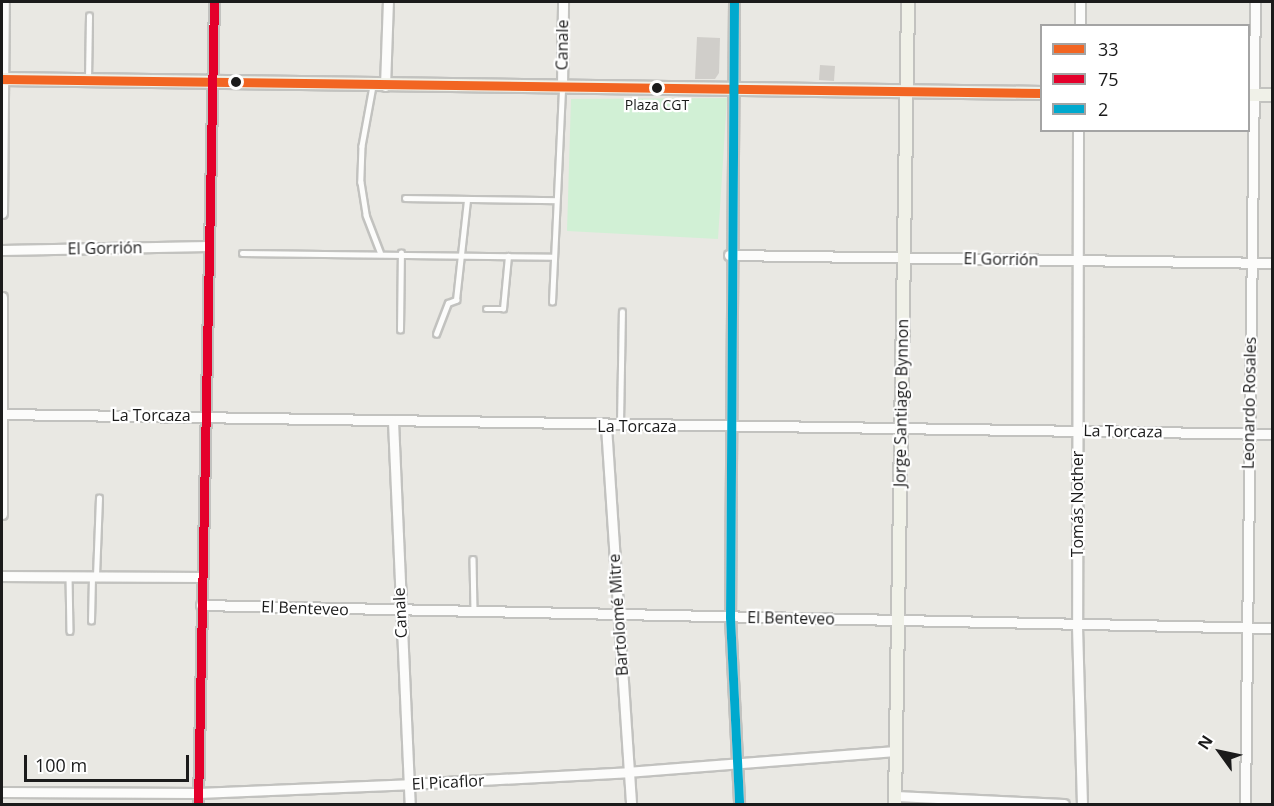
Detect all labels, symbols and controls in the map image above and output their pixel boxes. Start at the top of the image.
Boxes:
street label: Canale [552,19,572,71]
legend [1040,24,1250,132]
text: 33 [1098,37,1119,61]
text: 75 [1098,67,1119,91]
unlabelled marker [230,76,242,88]
marker: Plaza CGT [651,82,663,94]
place label: Plaza CGT [625,97,689,113]
text: 2 [1098,97,1108,121]
street label: El Gorrión [67,238,143,258]
street label: El Gorrión [963,249,1039,269]
street label: Jorge Santiago Bynnon [890,319,912,487]
street label: Leonardo Rosales [1238,337,1260,469]
street label: La Torcaza [111,405,191,425]
street label: La Torcaza [597,416,677,436]
street label: La Torcaza [1083,421,1163,441]
street label: Tomás Nother [1067,451,1087,557]
street label: Bartolomé Mitre [604,553,632,677]
street label: Canale [389,587,411,639]
street label: El Benteveo [261,597,349,619]
street label: El Benteveo [747,608,835,628]
north arrow [1190,722,1250,782]
text: N [1192,731,1218,754]
scale bar [27,743,192,781]
text: 100 m [35,753,87,777]
street label: El Picaflor [411,771,485,793]

